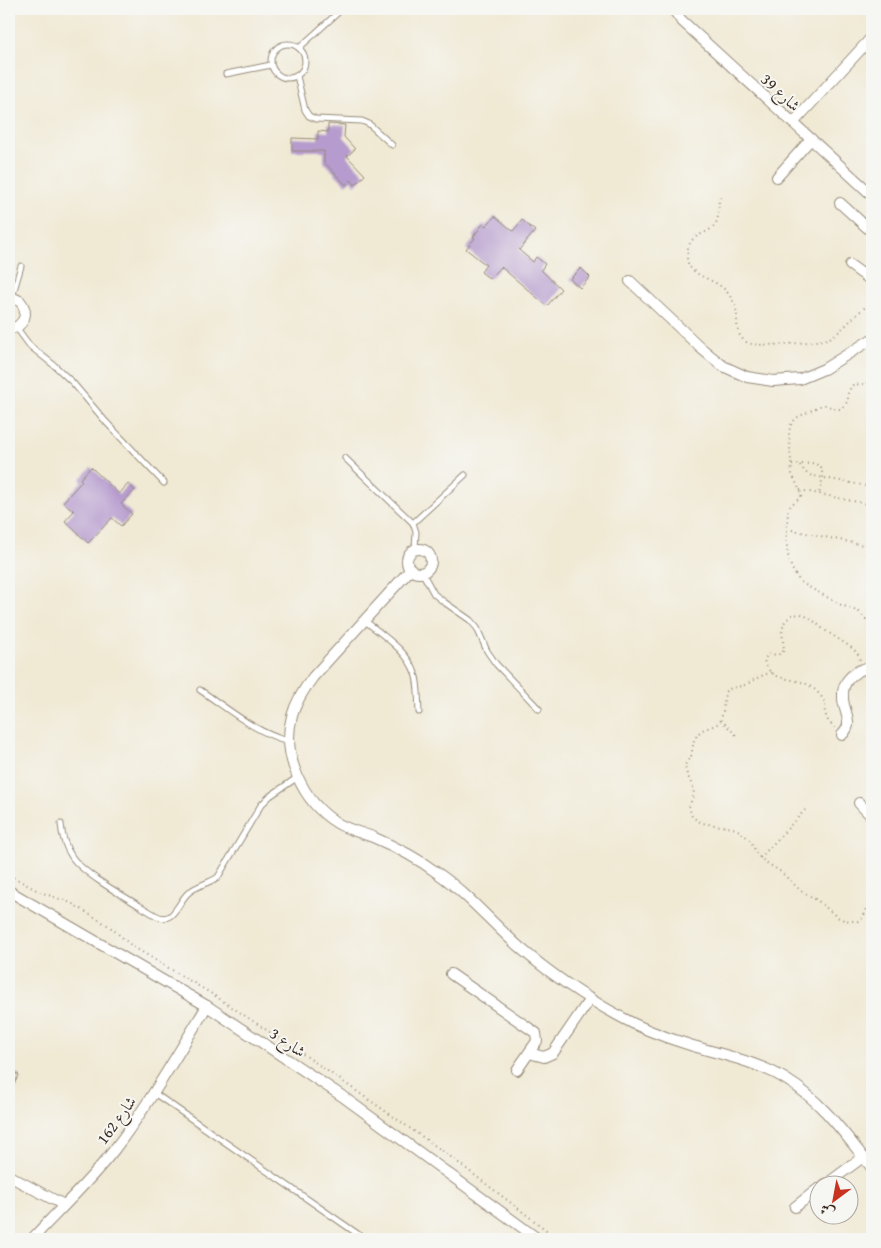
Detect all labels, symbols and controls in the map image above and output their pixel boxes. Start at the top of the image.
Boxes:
street label: شارع 39 [754,67,806,118]
street label: شارع 3 [264,1021,311,1065]
street label: شارع 162 [90,1091,143,1150]
north arrow [808,1176,858,1226]
text: ش [816,1199,838,1223]

